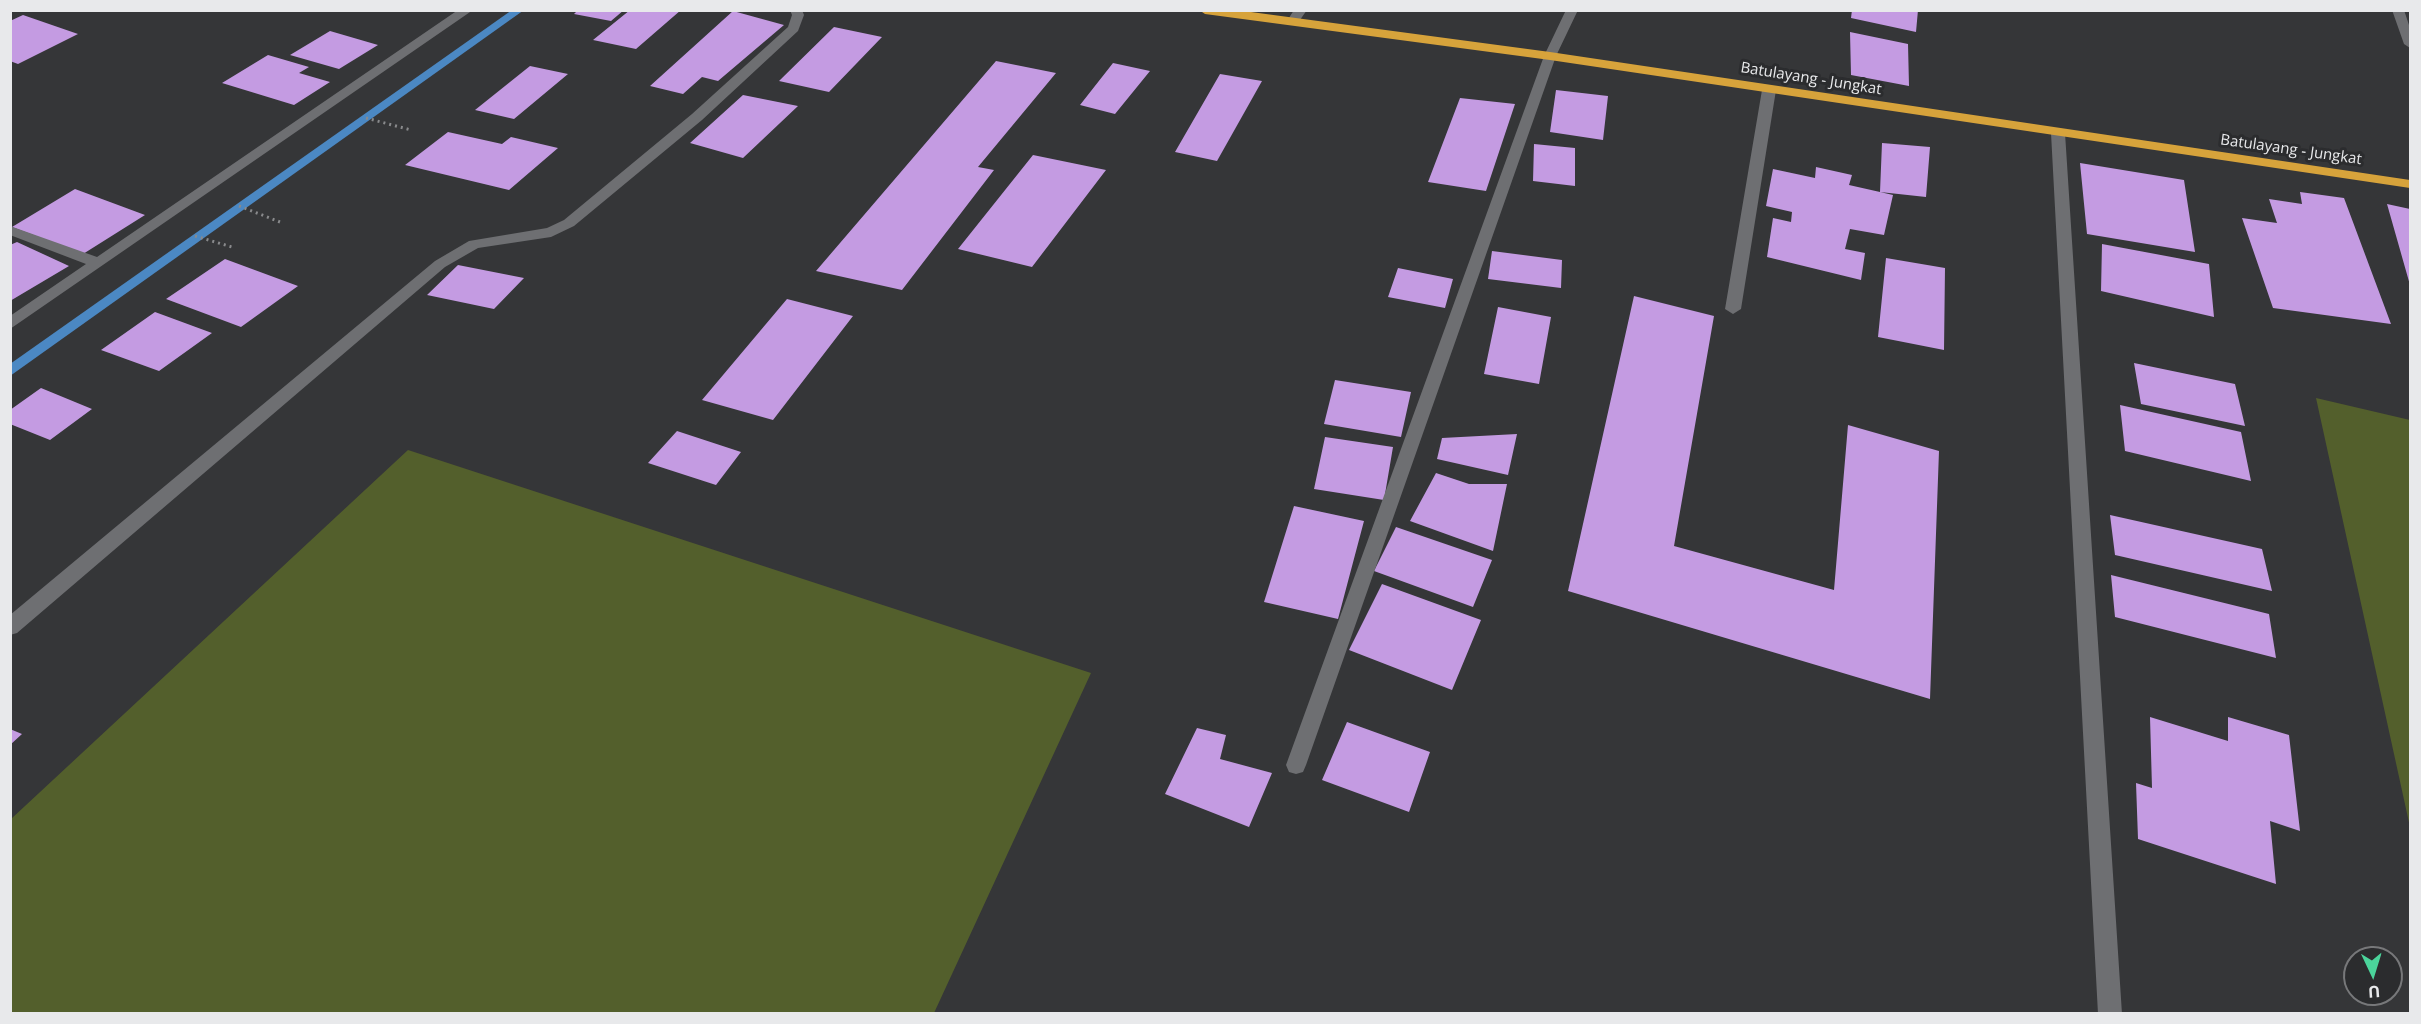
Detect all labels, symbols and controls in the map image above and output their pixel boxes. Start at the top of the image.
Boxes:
street label: Batulayang - Jungkat [1739,59,1883,99]
street label: Batulayang - Jungkat [2219,131,2363,169]
north arrow [2343,946,2403,1006]
text: U [2367,981,2381,1003]

